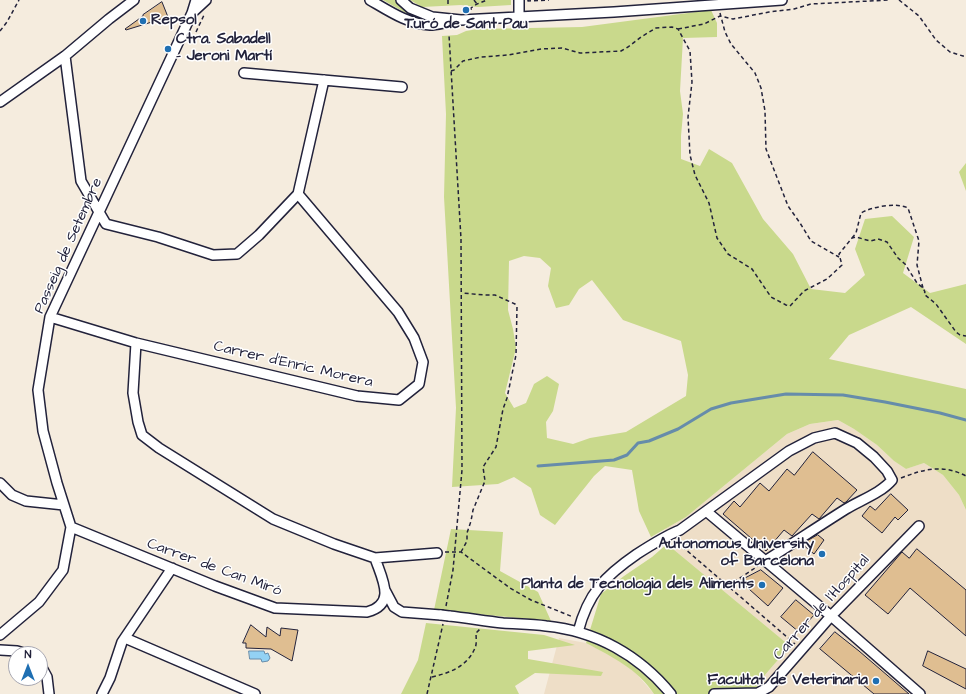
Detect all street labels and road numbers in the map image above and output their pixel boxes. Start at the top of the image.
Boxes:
street label: Passeig de Setembre [31,175,107,317]
street label: Carrer d'Enric Morera [212,338,374,392]
street label: Carrer de Can Miró [144,535,284,601]
street label: Carrer de l'Hospital [770,552,874,664]

